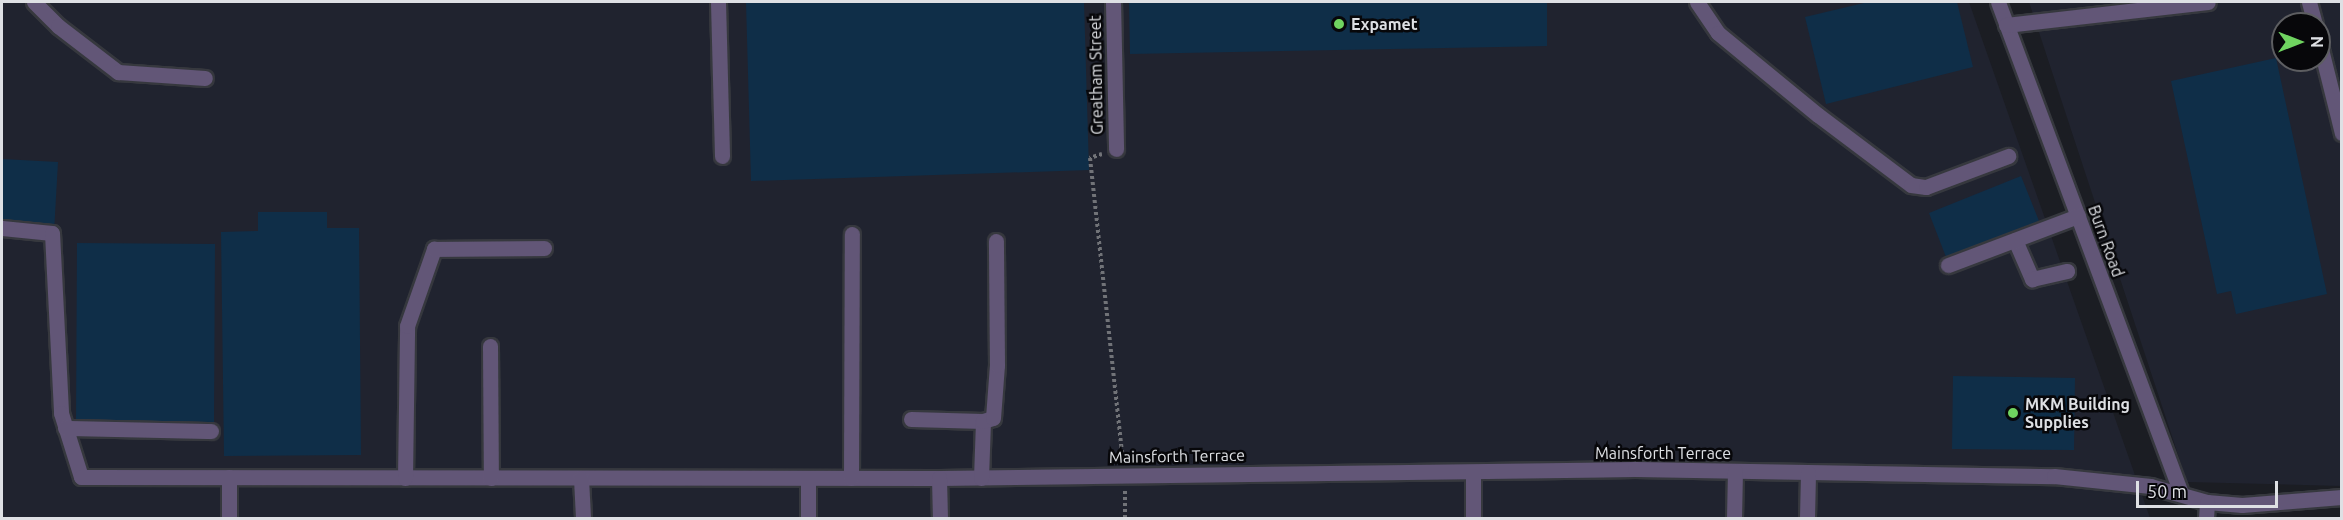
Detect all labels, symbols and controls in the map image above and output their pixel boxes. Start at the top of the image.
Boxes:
north arrow [2271,12,2331,72]
place label: Expamet [1351,14,1418,34]
street label: Greatham Street [1085,15,1107,135]
marker: Expamet [1332,17,1346,31]
text: N [2308,36,2326,48]
street label: Burn Road [2084,202,2128,280]
place label: MKM Building Supplies [2025,394,2130,432]
marker: MKM Building Supplies [2006,406,2020,420]
street label: Mainsforth Terrace [1595,443,1731,463]
street label: Mainsforth Terrace [1109,445,1245,467]
scale bar [2139,469,2282,507]
text: 50 m [2147,481,2187,501]

